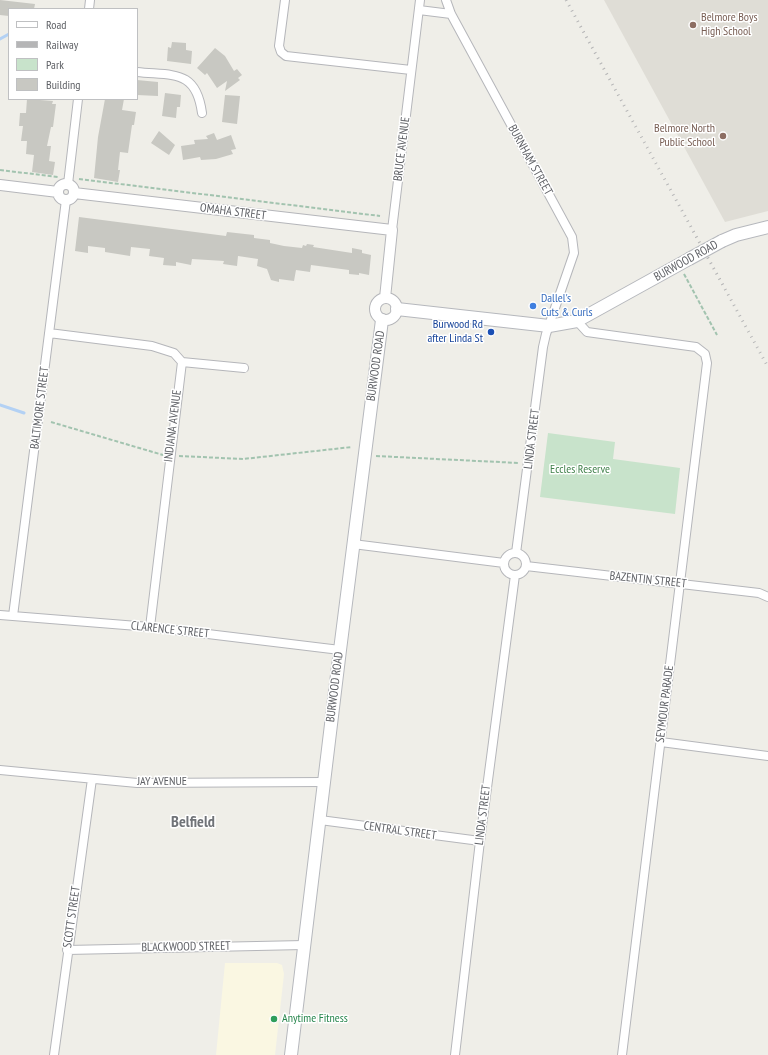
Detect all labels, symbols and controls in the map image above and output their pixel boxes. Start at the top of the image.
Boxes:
legend [8,8,138,100]
place label: Belmore Boys High School [701,11,757,39]
text: Road [46,17,66,32]
marker: Belmore Boys High School [688,20,698,30]
text: Railway [46,37,78,52]
text: Park [46,57,64,72]
text: Building [46,77,81,92]
street label: BRUCE AVENUE [391,116,413,182]
street label: BURNHAM STREET [505,122,555,198]
place label: Belmore North Public School [654,122,715,150]
marker: Belmore North Public School [718,131,728,141]
street label: OMAHA STREET [199,201,267,223]
street label: BURWOOD ROAD [652,238,720,284]
place label: Dallel's Cuts & Curls [541,292,593,320]
marker: Dallel's Cuts & Curls [528,301,538,311]
place label: Burwood Rd after Linda St [427,318,483,346]
marker: Burwood Rd after Linda St [486,327,496,337]
street label: BURWOOD ROAD [364,330,388,402]
street label: BALTIMORE STREET [28,366,52,450]
street label: INDIANA AVENUE [161,389,185,463]
street label: LINDA STREET [521,408,543,470]
park label: Eccles Reserve [550,463,610,477]
street label: BAZENTIN STREET [609,569,687,591]
street label: CLARENCE STREET [130,619,210,641]
street label: BURWOOD ROAD [324,651,346,723]
street label: SEYMOUR PARADE [653,665,677,743]
street label: JAY AVENUE [137,775,187,789]
street label: LINDA STREET [472,784,494,846]
district label: Belfield [171,812,215,832]
street label: CENTRAL STREET [363,819,437,843]
street label: SCOTT STREET [61,885,83,949]
street label: BLACKWOOD STREET [141,939,231,955]
place label: Anytime Fitness [282,1012,348,1026]
marker: Anytime Fitness [269,1014,279,1024]

